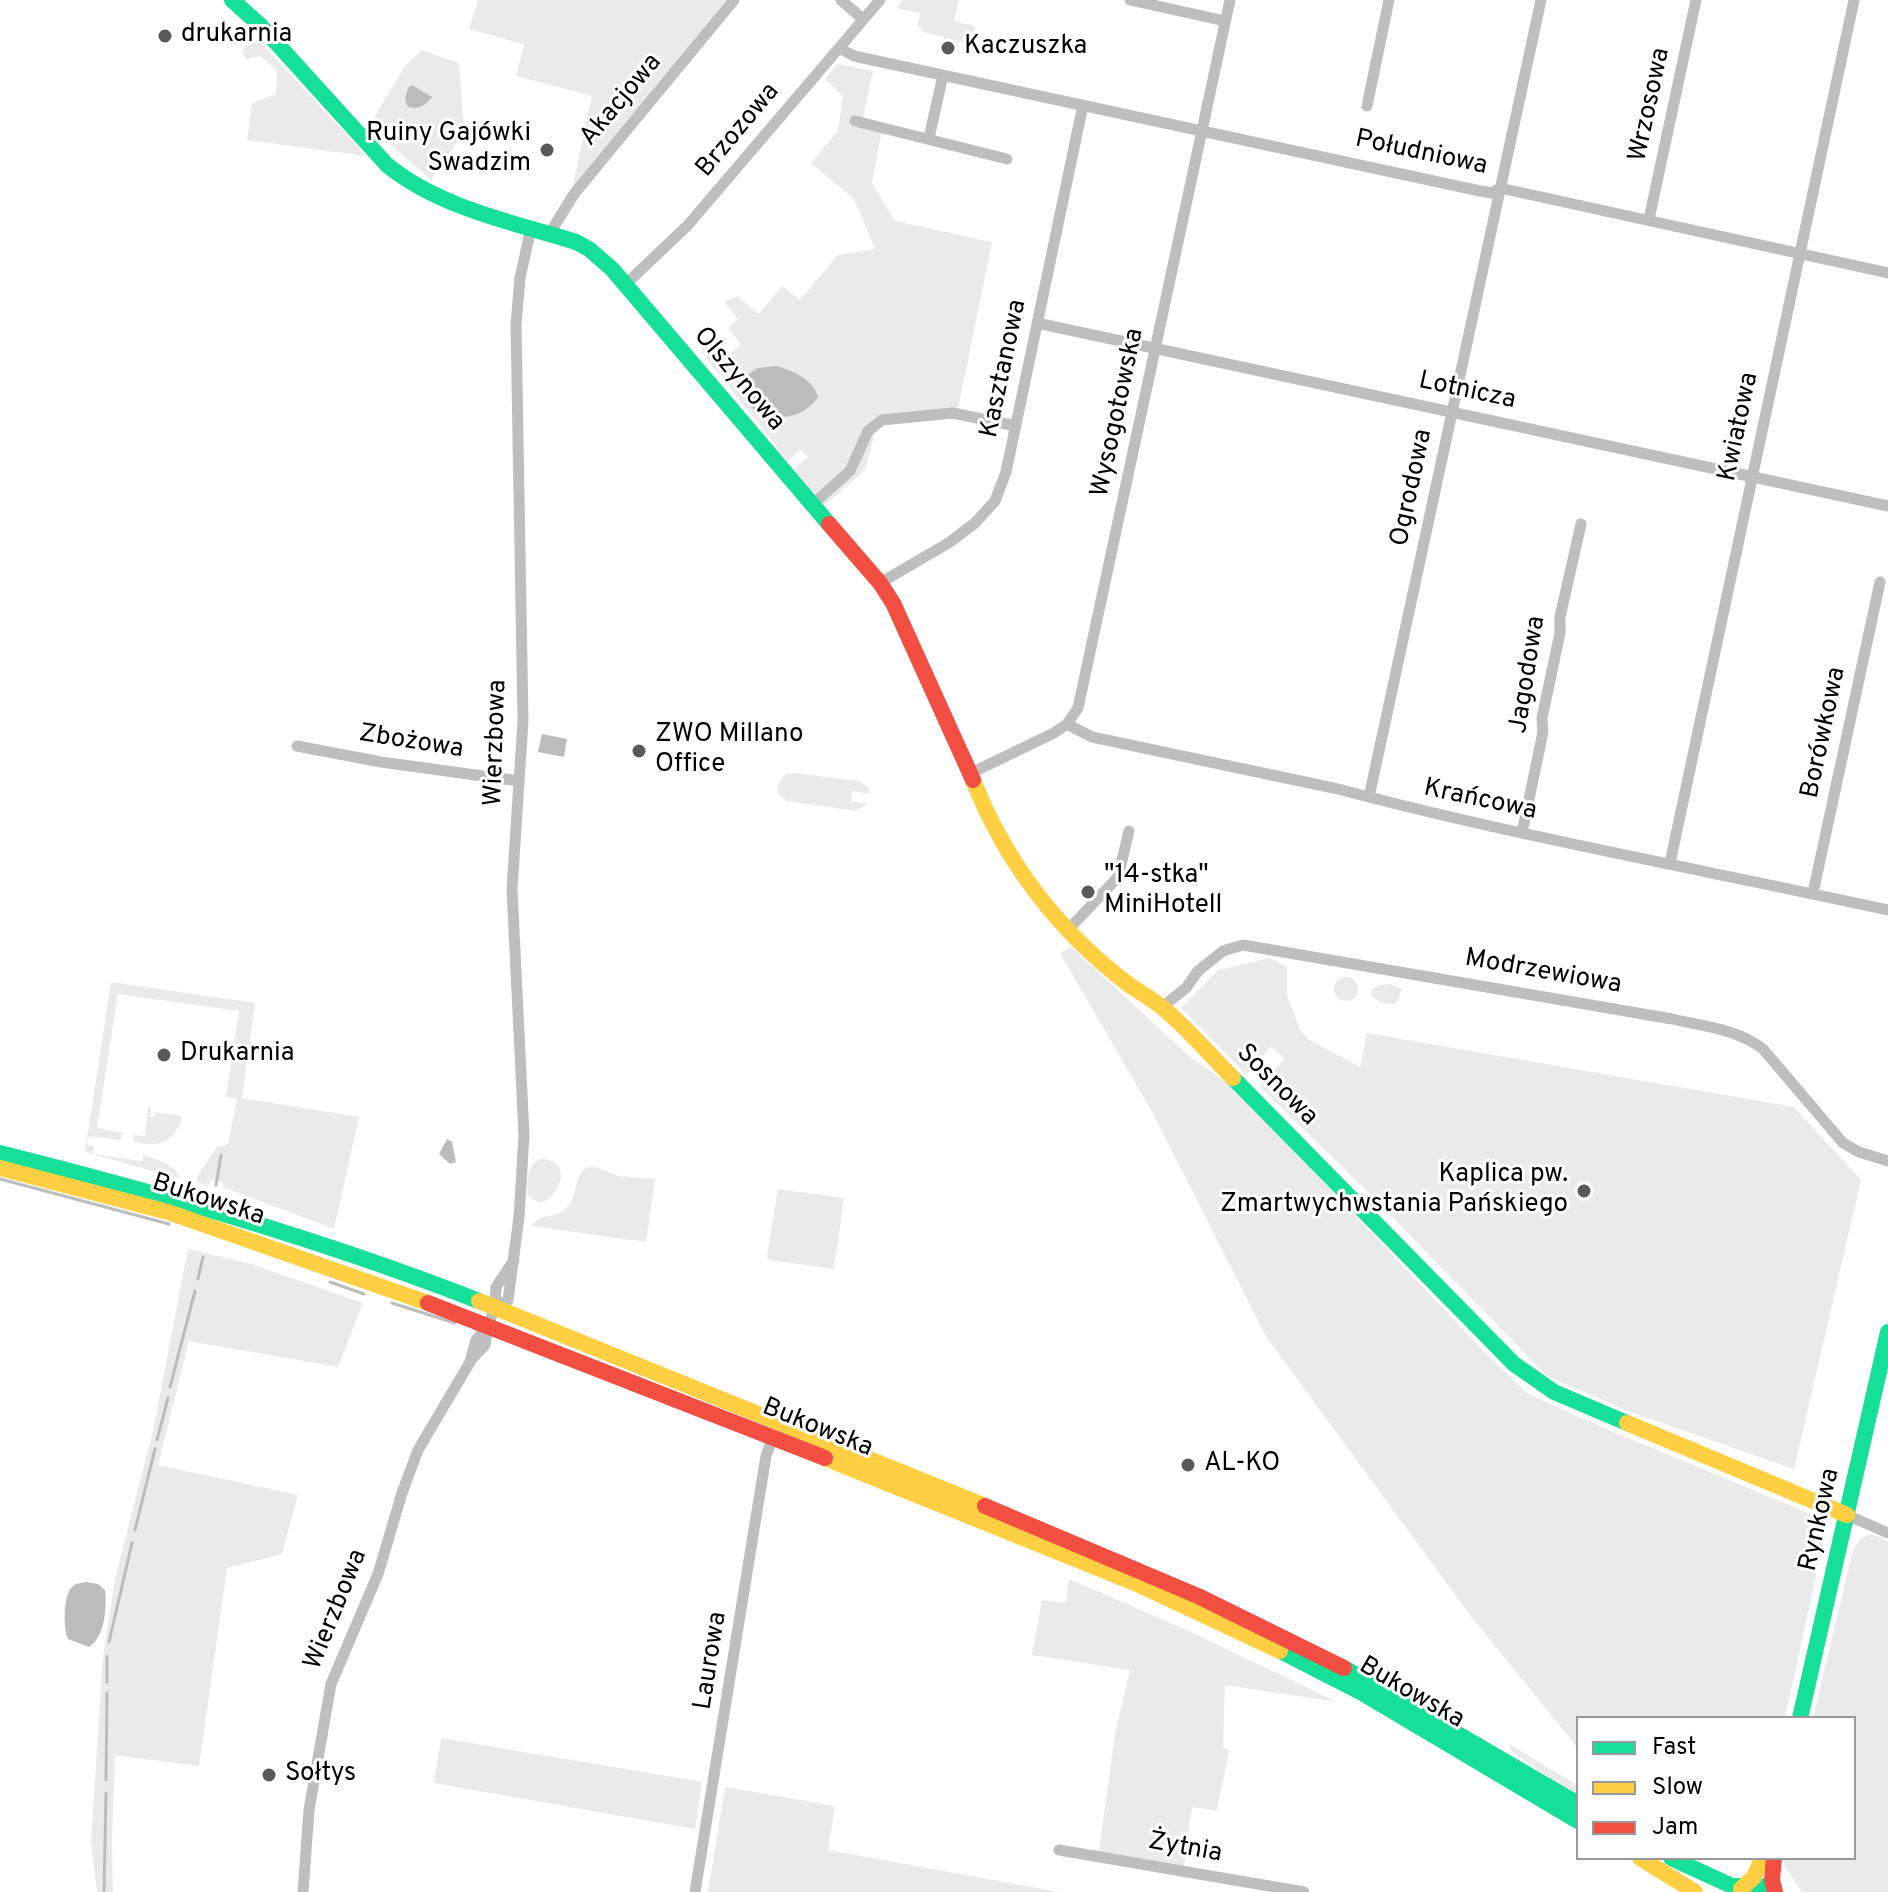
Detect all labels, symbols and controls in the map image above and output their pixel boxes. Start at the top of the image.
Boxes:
place label: drukarnia [181,20,292,52]
marker: drukarnia [156,27,174,45]
place label: Kaczuszka [964,32,1087,64]
marker: Kaczuszka [939,39,957,57]
street label: Wrzosowa [1624,45,1678,165]
street label: Akacjowa [574,49,670,153]
street label: Brzozowa [691,78,787,184]
place label: Ruiny Gajówki Swadzim [366,119,531,180]
street label: Południowa [1352,125,1490,183]
marker: Ruiny Gajówki Swadzim [538,141,556,159]
street label: Kasztanowa [975,297,1035,441]
street label: Olszynowa [686,322,790,438]
street label: Wysogotowska [1086,326,1152,500]
street label: Lotnicza [1416,367,1518,417]
street label: Kwiatowa [1713,370,1767,484]
street label: Ogrodowa [1385,427,1441,549]
street label: Jagodowa [1504,614,1554,736]
street label: Borówkowa [1796,664,1854,802]
street label: Wierzbowa [479,679,515,807]
street label: Zbożowa [357,719,465,767]
place label: ZWO Millano Office [655,720,804,782]
marker: ZWO Millano Office [630,742,648,760]
street label: Krańcowa [1421,774,1539,828]
place label: "14-stka" MiniHotell [1104,861,1222,922]
marker: "14-stka" MiniHotell [1079,883,1097,901]
street label: Modrzewiowa [1462,944,1624,1002]
place label: Drukarnia [180,1039,294,1071]
street label: Sosnowa [1229,1039,1323,1133]
marker: Drukarnia [155,1046,173,1064]
place label: Kaplica pw. Zmartwychwstania Pańskiego [1220,1160,1568,1222]
street label: Bukowska [148,1168,268,1234]
marker: Kaplica pw. Zmartwychwstania Pańskiego [1575,1182,1593,1200]
street label: Bukowska [757,1393,877,1465]
place label: AL-KO [1204,1449,1280,1481]
marker: AL-KO [1179,1456,1197,1474]
street label: Rynkowa [1794,1465,1848,1575]
street label: Wierzbowa [299,1545,375,1675]
street label: Laurowa [689,1610,735,1712]
street label: Bukowska [1353,1651,1469,1737]
legend [1576,1716,1856,1860]
text: Fast [1652,1733,1696,1763]
place label: Sołtys [285,1759,356,1791]
marker: Sołtys [260,1766,278,1784]
text: Slow [1652,1773,1703,1803]
text: Jam [1652,1813,1698,1843]
street label: Żytnia [1146,1827,1224,1871]

